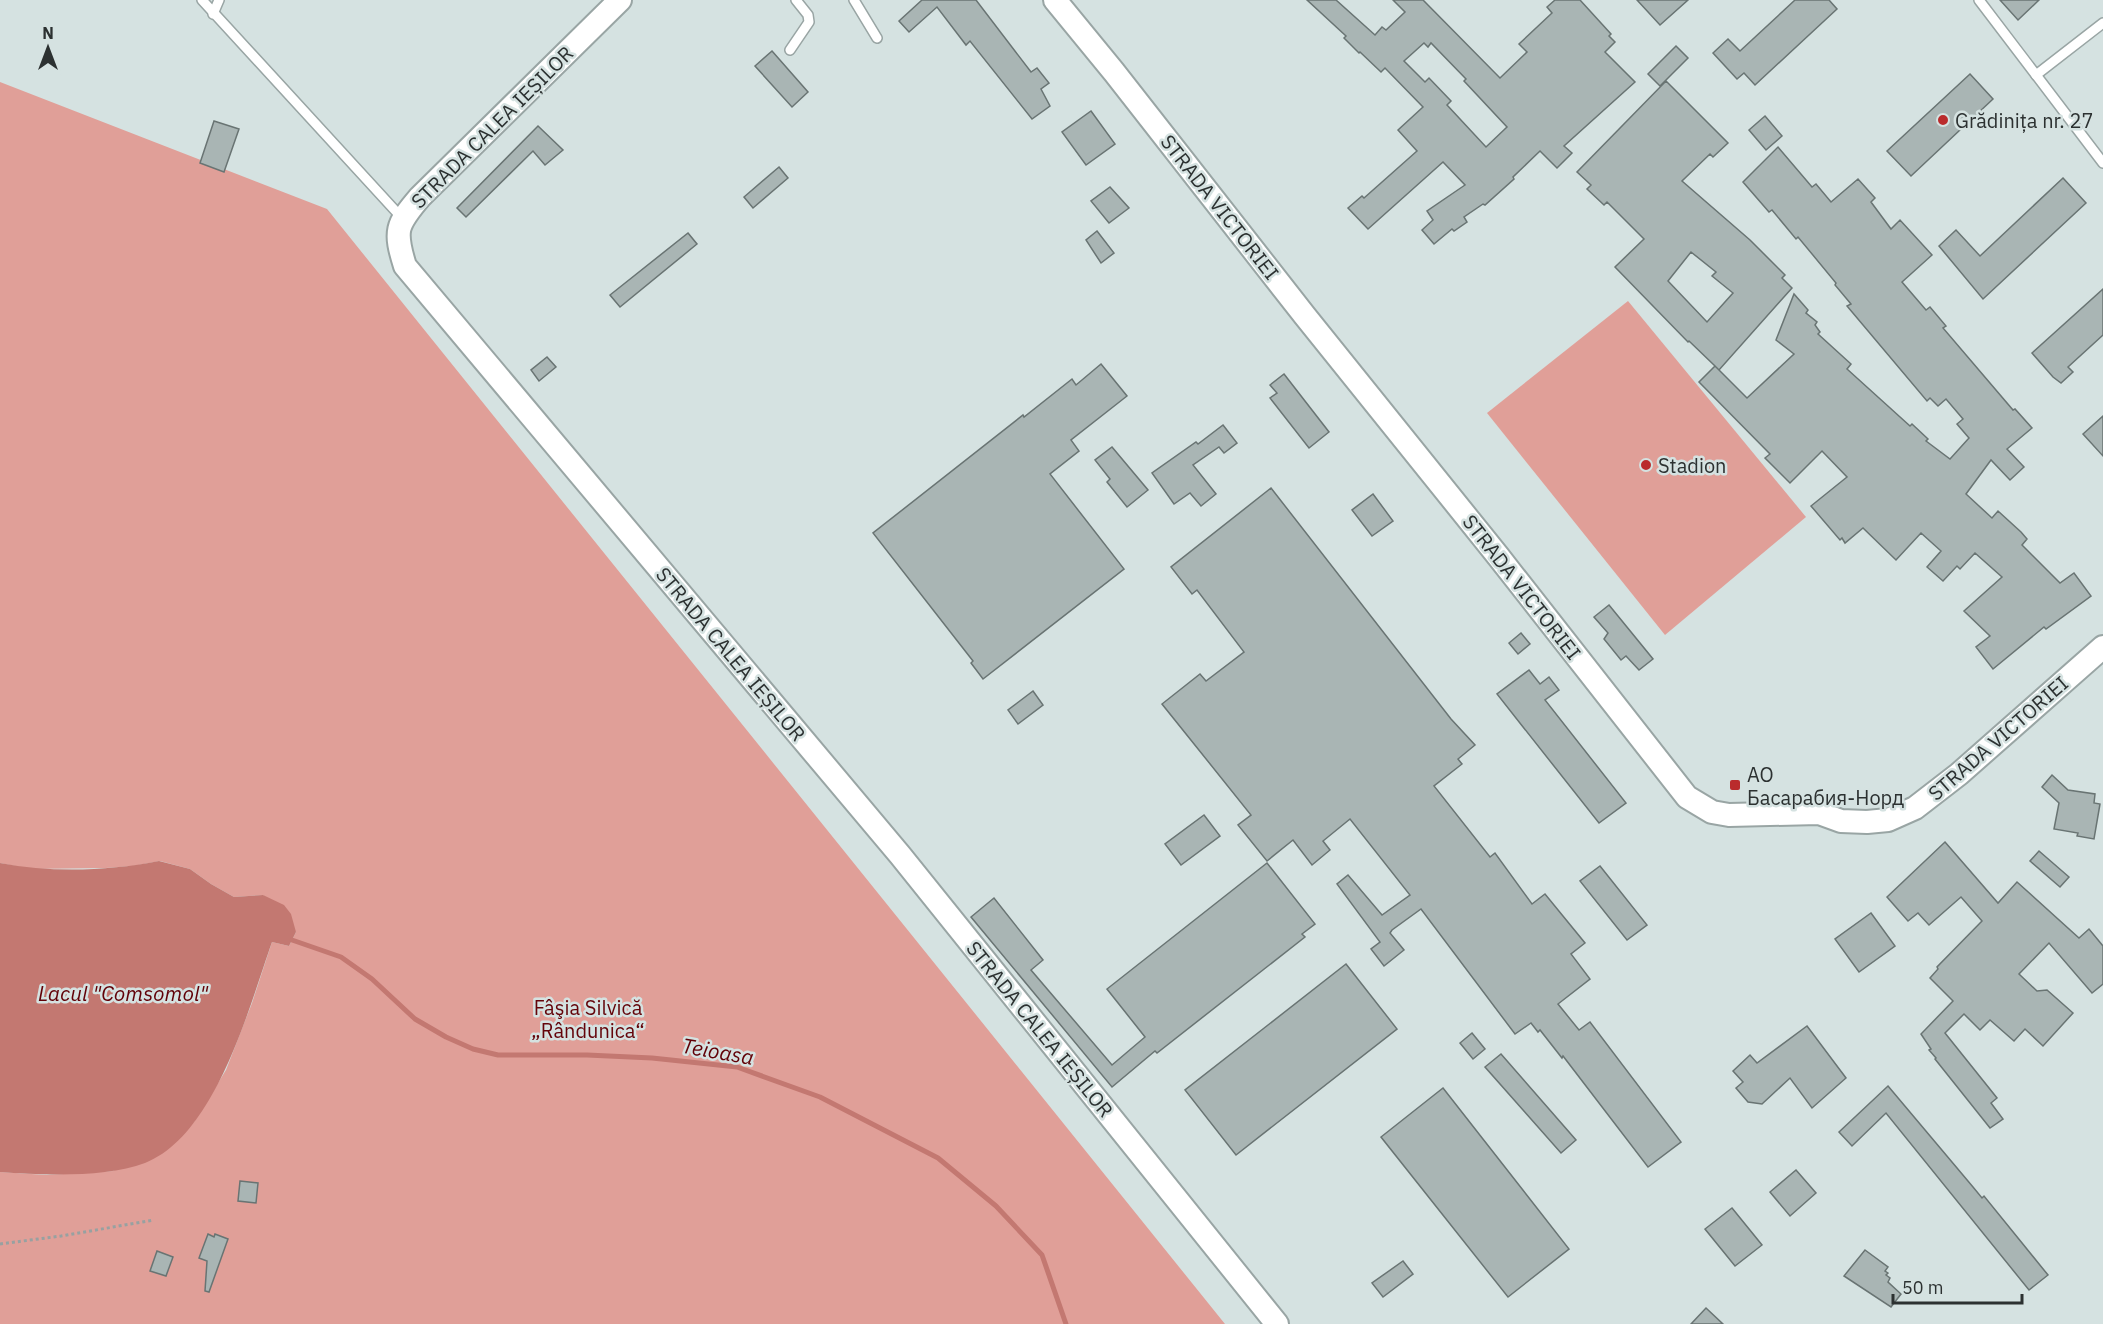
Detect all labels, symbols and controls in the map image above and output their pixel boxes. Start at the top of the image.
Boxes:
north arrow [18,18,78,78]
text: N [42,23,54,43]
street label: STRADA CALEA IEȘILOR [405,40,579,214]
place label: Grădinița nr. 27 [1955,107,2093,134]
marker: Grădinița nr. 27 [1936,113,1950,127]
street label: STRADA VICTORIEI [1155,129,1285,285]
place label: Stadion [1658,452,1726,479]
marker: Stadion [1639,458,1653,472]
street label: STRADA VICTORIEI [1457,509,1587,665]
street label: STRADA CALEA IEȘILOR [650,561,812,747]
street label: STRADA VICTORIEI [1922,670,2074,806]
place label: АО Басарабия-Норд [1747,761,1904,811]
marker: АО Басарабия-Норд [1728,778,1742,792]
street label: STRADA CALEA IEȘILOR [961,935,1119,1123]
water label: Lacul "Comsomol" [38,979,208,1007]
park label: Fâşia Silvică „Rândunica“ [531,994,645,1044]
water label: Teioasa [680,1031,756,1071]
scale bar [1893,1267,2022,1305]
text: 50 m [1902,1276,1944,1299]

